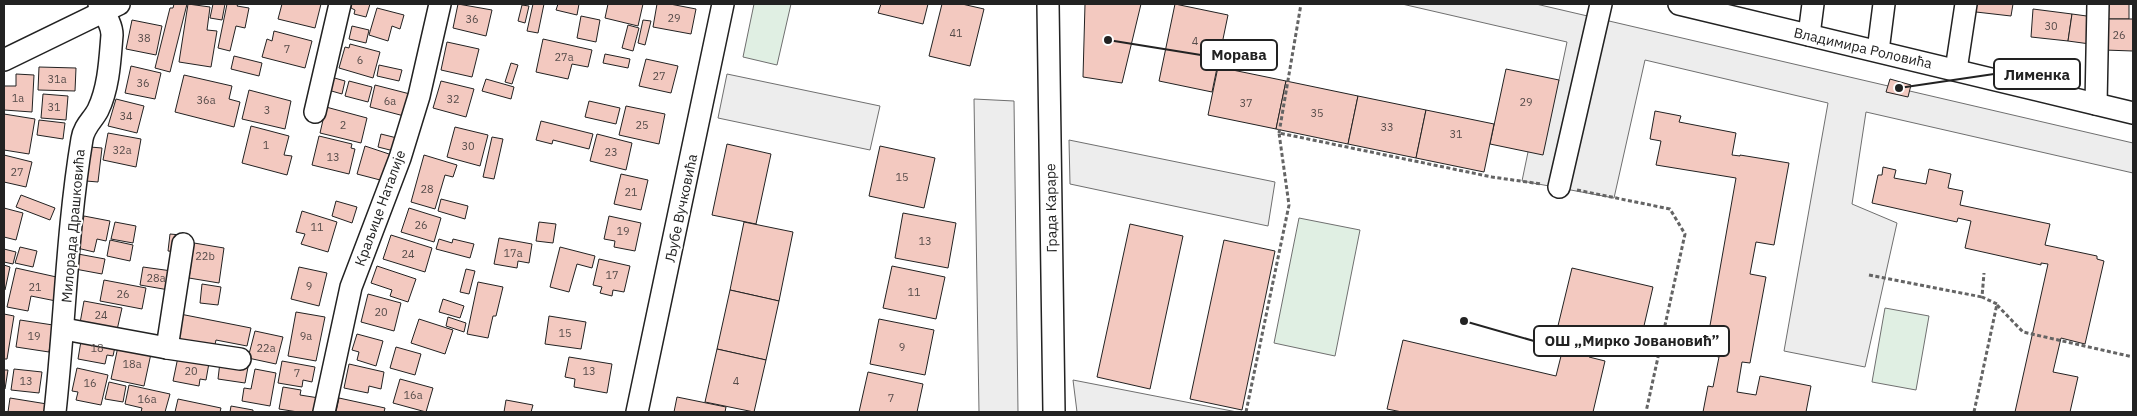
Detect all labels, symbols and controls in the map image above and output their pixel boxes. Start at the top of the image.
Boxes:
house number: 29 [667,11,681,25]
house number: 36 [465,12,479,26]
house number: 30 [2044,19,2058,33]
street label: Владимира Роловића [1792,23,1934,73]
house number: 41 [949,26,963,40]
house number: 26 [2112,28,2126,42]
house number: 38 [137,31,151,45]
house number: 4 [1192,34,1199,48]
callout: Морава [1201,40,1277,70]
house number: 7 [284,42,290,56]
text: Морава [1211,45,1267,64]
house number: 27a [554,50,574,64]
house number: 6 [357,53,363,67]
callout: Лименка [1994,59,2080,89]
text: Лименка [2004,65,2070,84]
house number: 27 [652,69,666,83]
house number: 31a [47,72,67,86]
house number: 36 [136,76,150,90]
house number: 1a [12,91,24,105]
house number: 32 [446,92,460,106]
house number: 36a [196,93,216,107]
house number: 6a [384,94,396,108]
house number: 29 [1519,95,1533,109]
house number: 37 [1239,96,1253,110]
house number: 31 [47,100,61,114]
house number: 3 [264,103,270,117]
house number: 35 [1310,106,1324,120]
house number: 34 [119,109,133,123]
house number: 2 [340,118,346,132]
house number: 25 [635,118,649,132]
house number: 33 [1380,120,1394,134]
house number: 31 [1449,127,1463,141]
house number: 1 [263,138,270,152]
house number: 30 [461,139,475,153]
house number: 32a [112,143,132,157]
house number: 23 [604,145,618,159]
street label: Краљице Наталије [351,147,409,269]
street label: Милорада Драшковића [57,148,89,304]
house number: 13 [326,150,340,164]
street label: Љубе Вучковића [661,152,701,264]
street label: Града Караре [1041,163,1061,253]
house number: 27 [10,165,24,179]
house number: 15 [895,170,909,184]
house number: 28 [420,182,434,196]
house number: 21 [624,185,638,199]
house number: 26 [414,218,428,232]
house number: 11 [310,220,324,234]
house number: 19 [616,224,630,238]
house number: 13 [918,234,932,248]
house number: 17a [503,246,523,260]
house number: 24 [401,247,415,261]
house number: 22b [195,249,215,263]
house number: 17 [605,268,619,282]
house number: 28a [146,271,166,285]
house number: 9 [306,279,312,293]
house number: 21 [28,280,42,294]
house number: 11 [907,285,921,299]
house number: 26 [116,287,130,301]
house number: 20 [374,305,388,319]
house number: 24 [94,308,108,322]
house number: 15 [558,326,572,340]
callout: ОШ „Мирко Јовановић” [1534,326,1729,356]
house number: 19 [27,329,41,343]
house number: 9a [300,329,312,343]
text: ОШ „Мирко Јовановић” [1544,331,1720,350]
house number: 9 [899,340,905,354]
house number: 18 [90,341,104,355]
house number: 22a [256,341,276,355]
house number: 18a [122,357,142,371]
house number: 20 [184,364,198,378]
house number: 13 [582,364,596,378]
house number: 7 [294,366,300,380]
house number: 13 [19,374,33,388]
house number: 4 [733,374,740,388]
house number: 16 [83,376,97,390]
house number: 16a [403,388,423,402]
house number: 7 [888,391,894,405]
house number: 16a [137,392,157,406]

